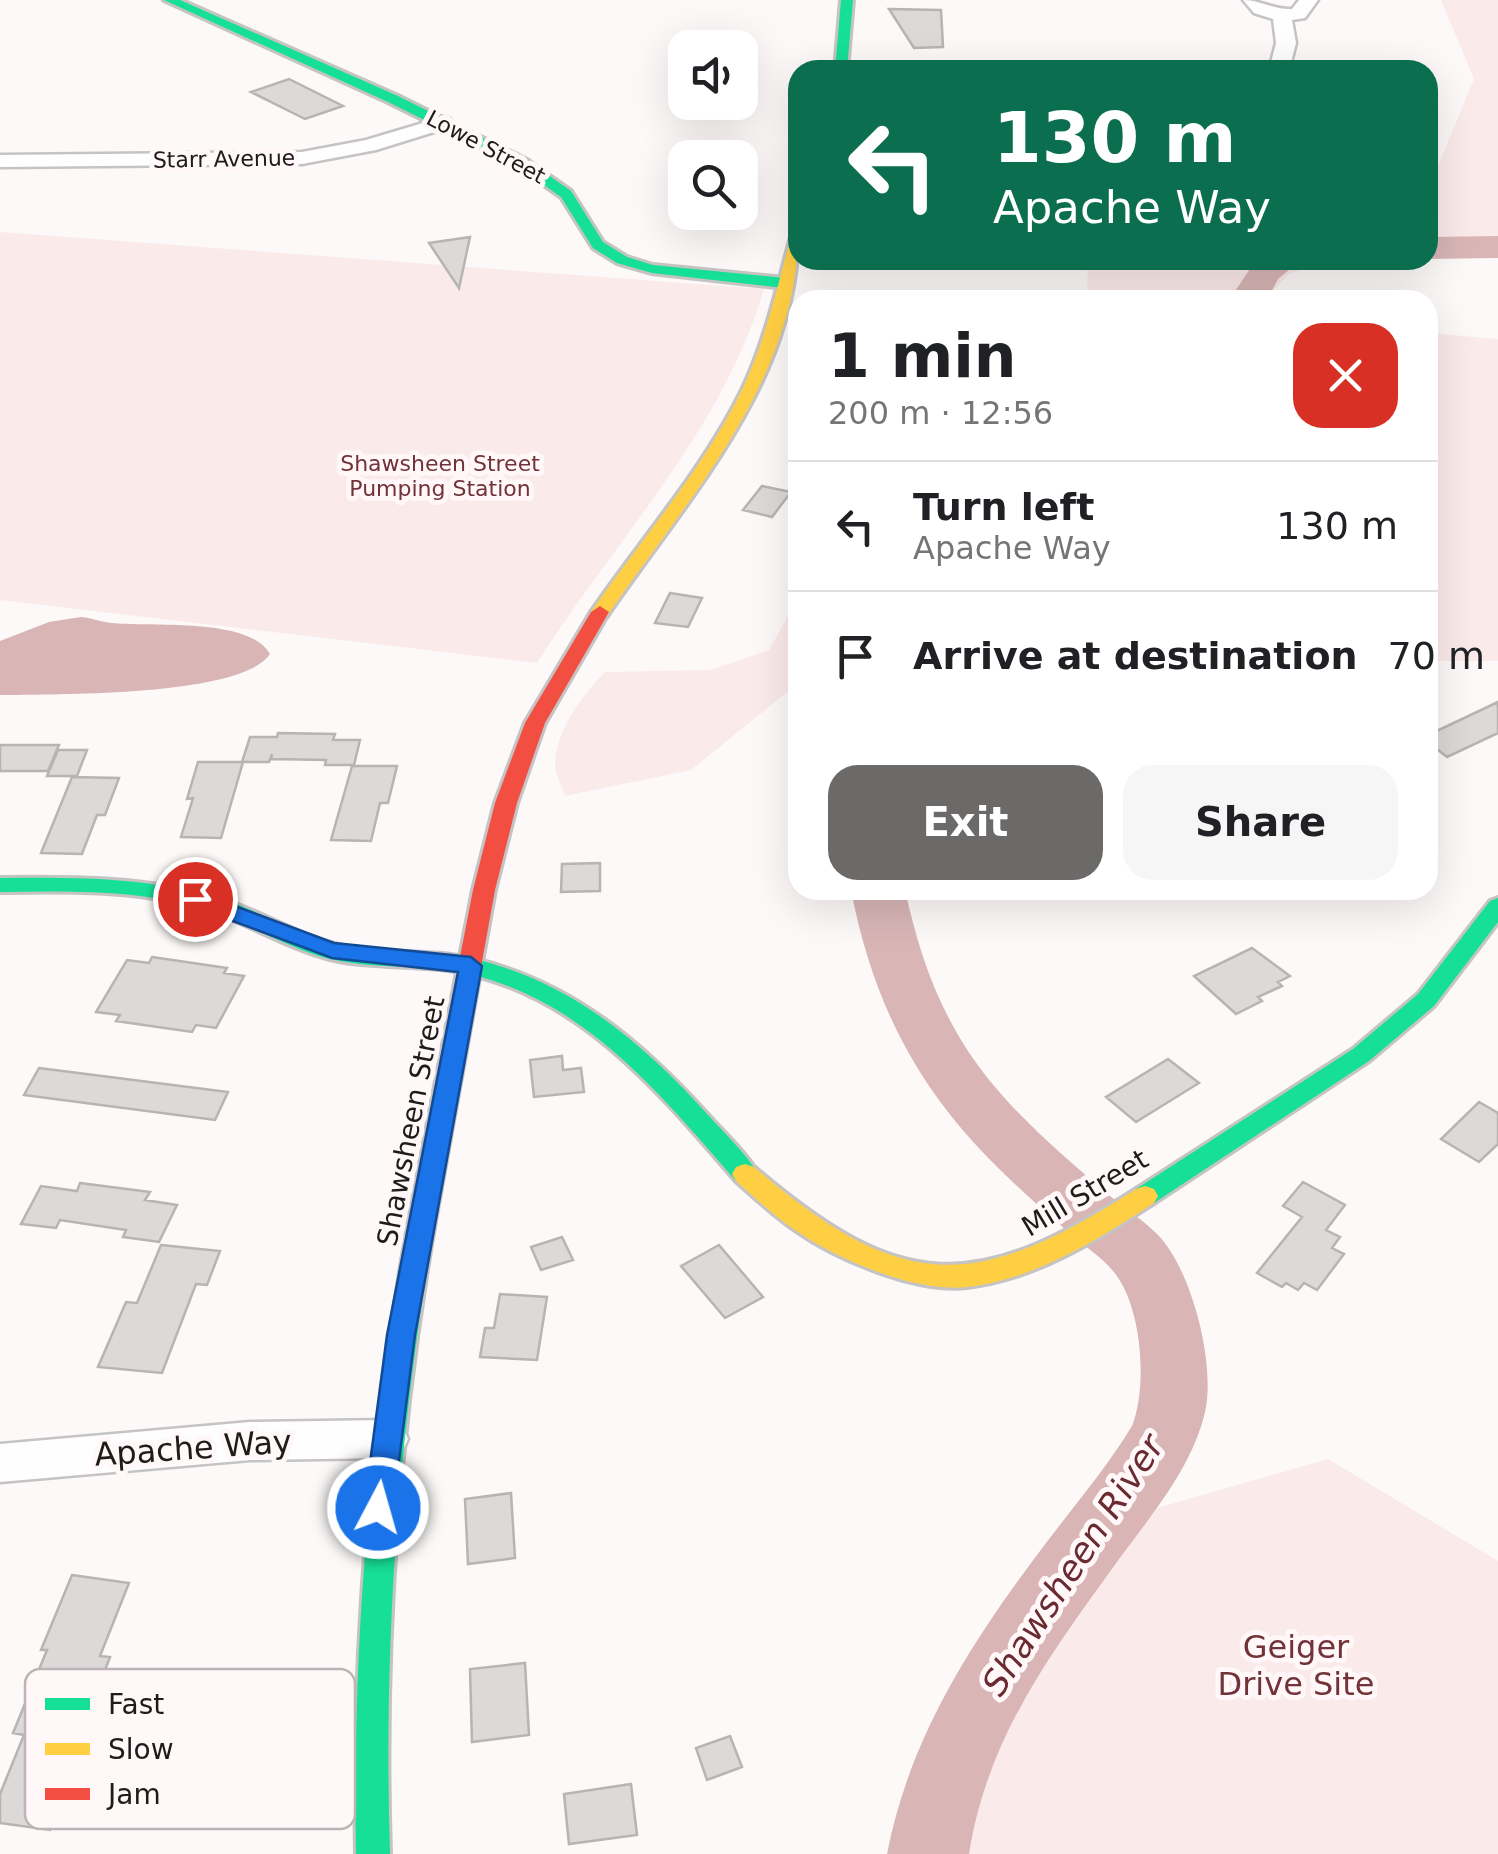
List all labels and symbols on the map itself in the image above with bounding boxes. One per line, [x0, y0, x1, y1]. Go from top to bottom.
street label: Lowe Street [422, 105, 550, 189]
street label: Starr Avenue [153, 145, 295, 173]
park label: Shawsheen Street Pumping Station [340, 451, 540, 501]
pin [153, 857, 238, 942]
street label: Shawsheen Street [371, 993, 451, 1249]
street label: Mill Street [1016, 1142, 1154, 1244]
street label: Apache Way [93, 1422, 293, 1474]
water label: Shawsheen River [974, 1425, 1173, 1703]
position arrow [326, 1456, 430, 1560]
park label: Geiger Drive Site [1218, 1628, 1374, 1703]
legend [25, 1669, 355, 1829]
text: Fast [108, 1688, 164, 1721]
text: Slow [108, 1733, 174, 1766]
text: Jam [106, 1778, 161, 1811]

